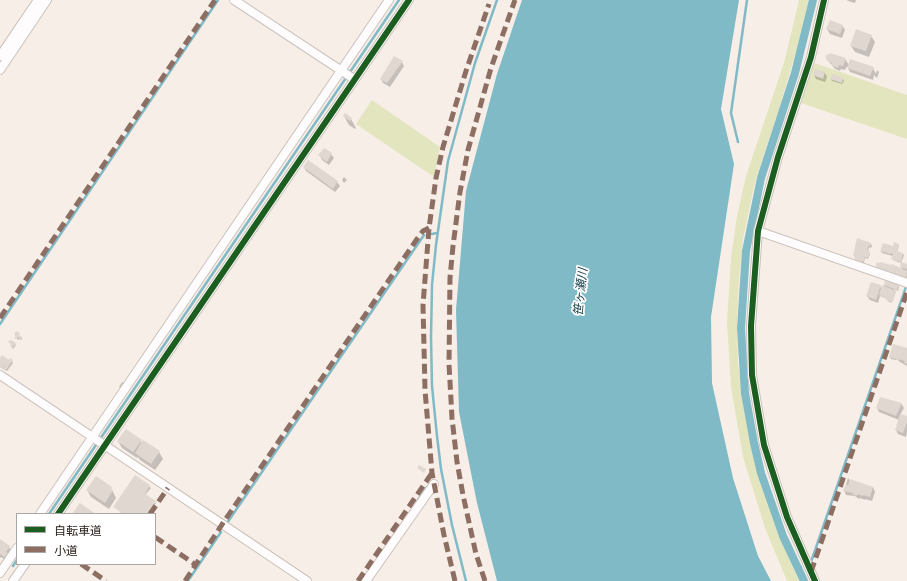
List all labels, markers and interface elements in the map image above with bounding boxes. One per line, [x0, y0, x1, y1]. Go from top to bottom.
water label: 笹ヶ瀬川 [571, 267, 591, 317]
legend [16, 513, 156, 565]
text: 自転車道 [54, 523, 102, 538]
text: 小道 [54, 543, 78, 558]

